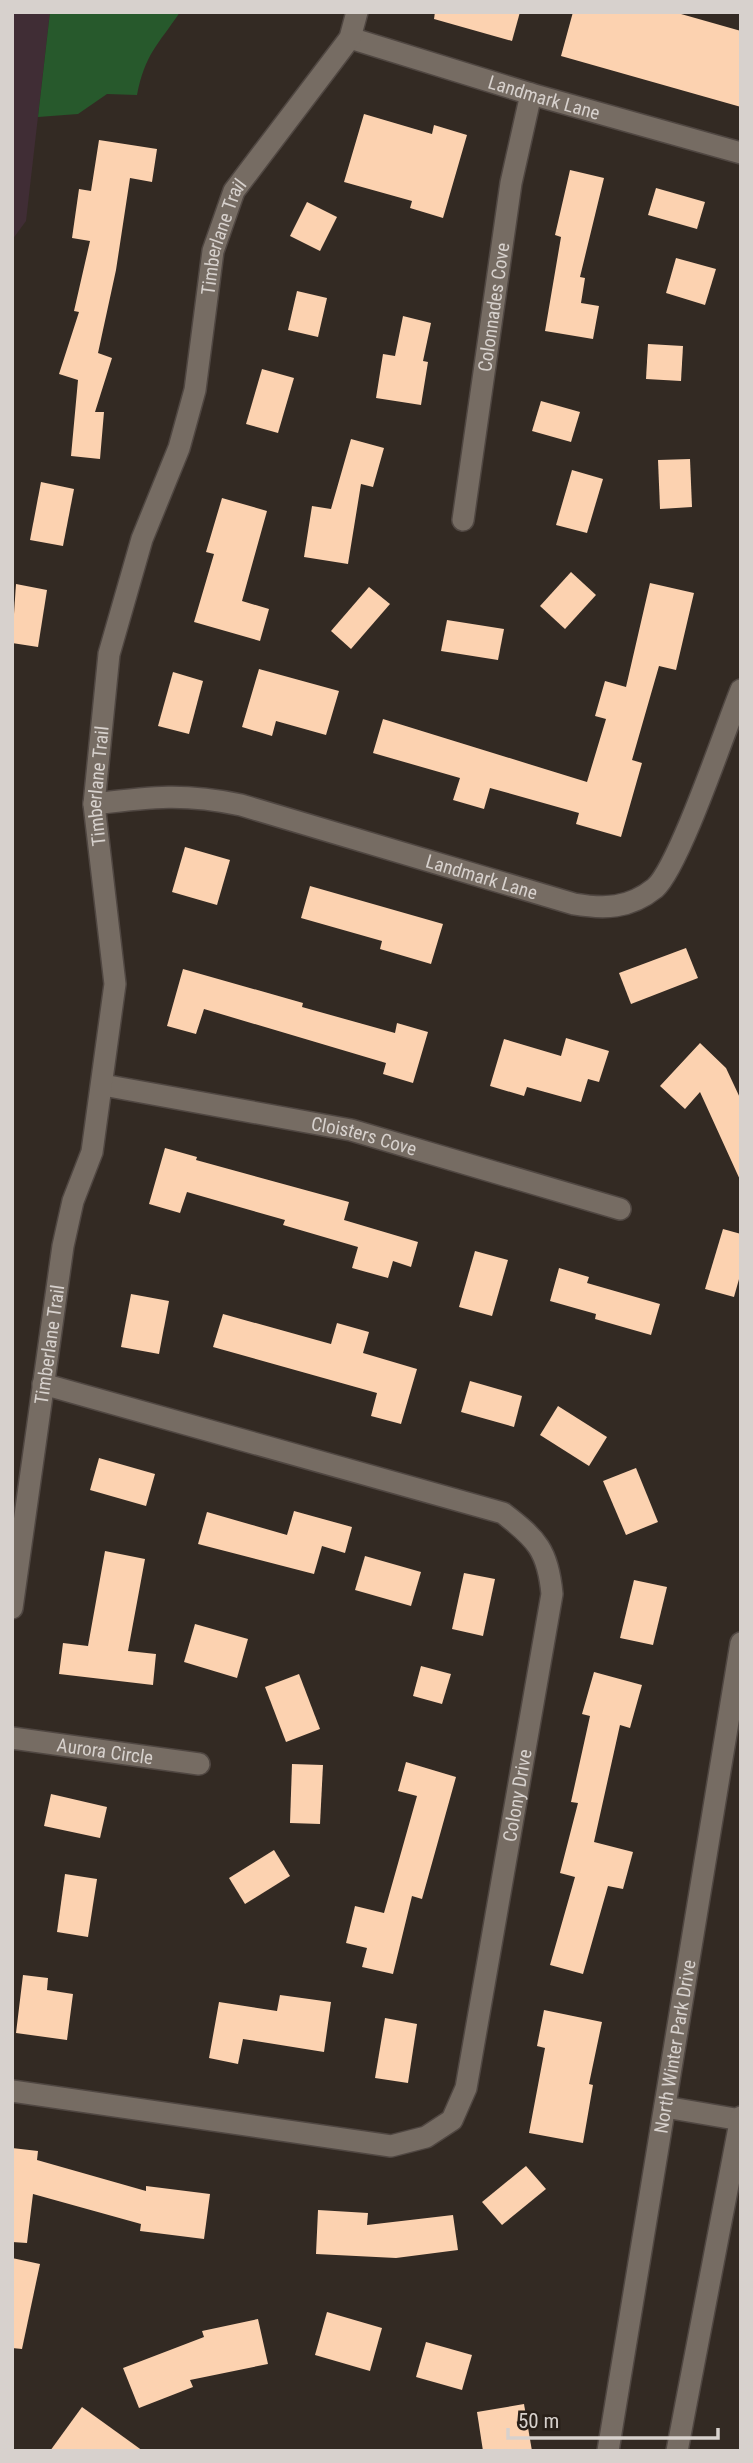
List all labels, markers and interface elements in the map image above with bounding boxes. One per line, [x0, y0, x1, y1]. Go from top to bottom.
street label: Landmark Lane [485, 70, 603, 125]
street label: Timberlane Trail [196, 174, 251, 297]
street label: Colonnades Cove [473, 241, 514, 373]
street label: Timberlane Trail [83, 725, 114, 847]
street label: Landmark Lane [423, 850, 540, 905]
street label: Cloisters Cove [309, 1112, 419, 1161]
street label: Timberlane Trail [30, 1283, 69, 1406]
street label: Aurora Circle [55, 1733, 155, 1770]
street label: Colony Drive [498, 1747, 537, 1844]
street label: North Winter Park Drive [649, 1958, 701, 2135]
scale bar [508, 2396, 718, 2440]
text: 50 m [518, 2409, 559, 2433]

